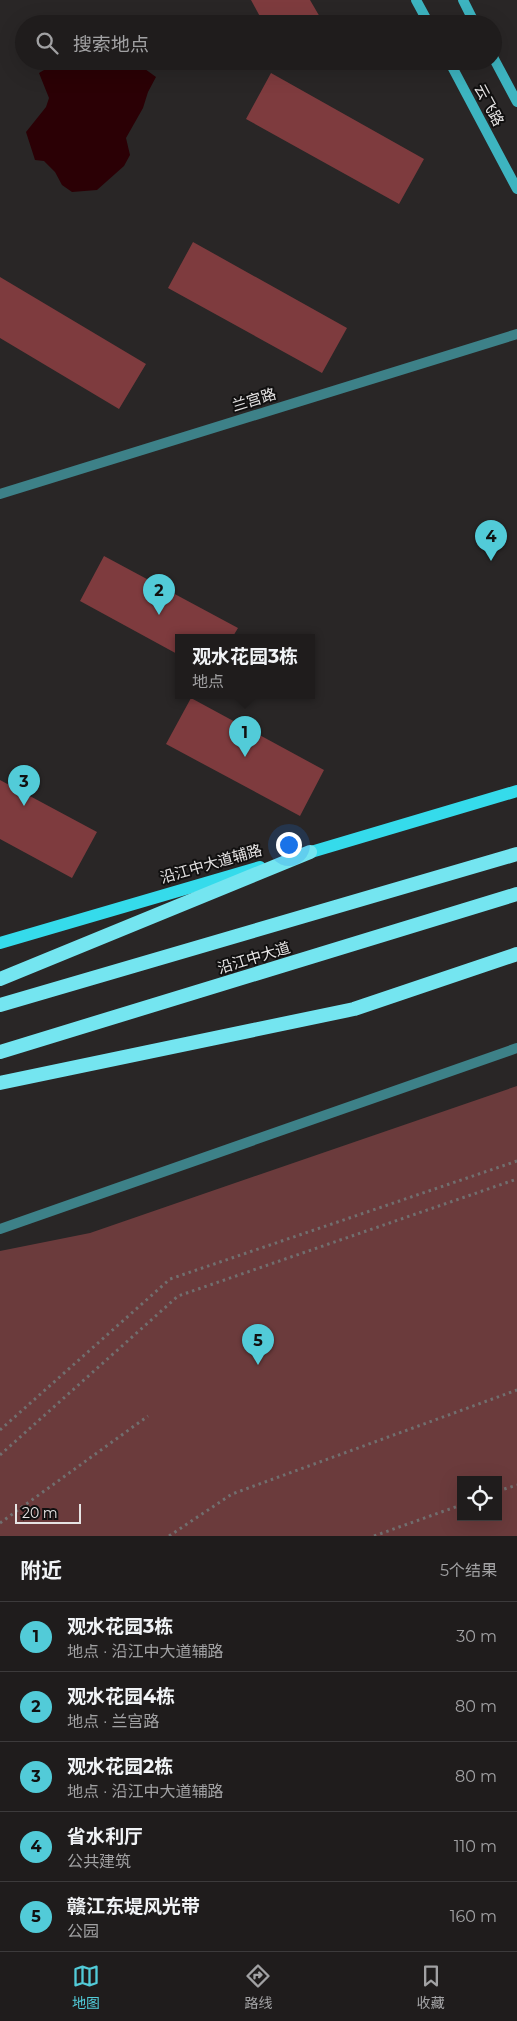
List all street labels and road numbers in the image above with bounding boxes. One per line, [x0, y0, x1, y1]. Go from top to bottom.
street label: 云飞路 [470, 80, 508, 129]
street label: 兰宫路 [230, 384, 278, 415]
street label: 沿江中大道辅路 [158, 840, 264, 887]
street label: 沿江中大道 [215, 937, 293, 978]

